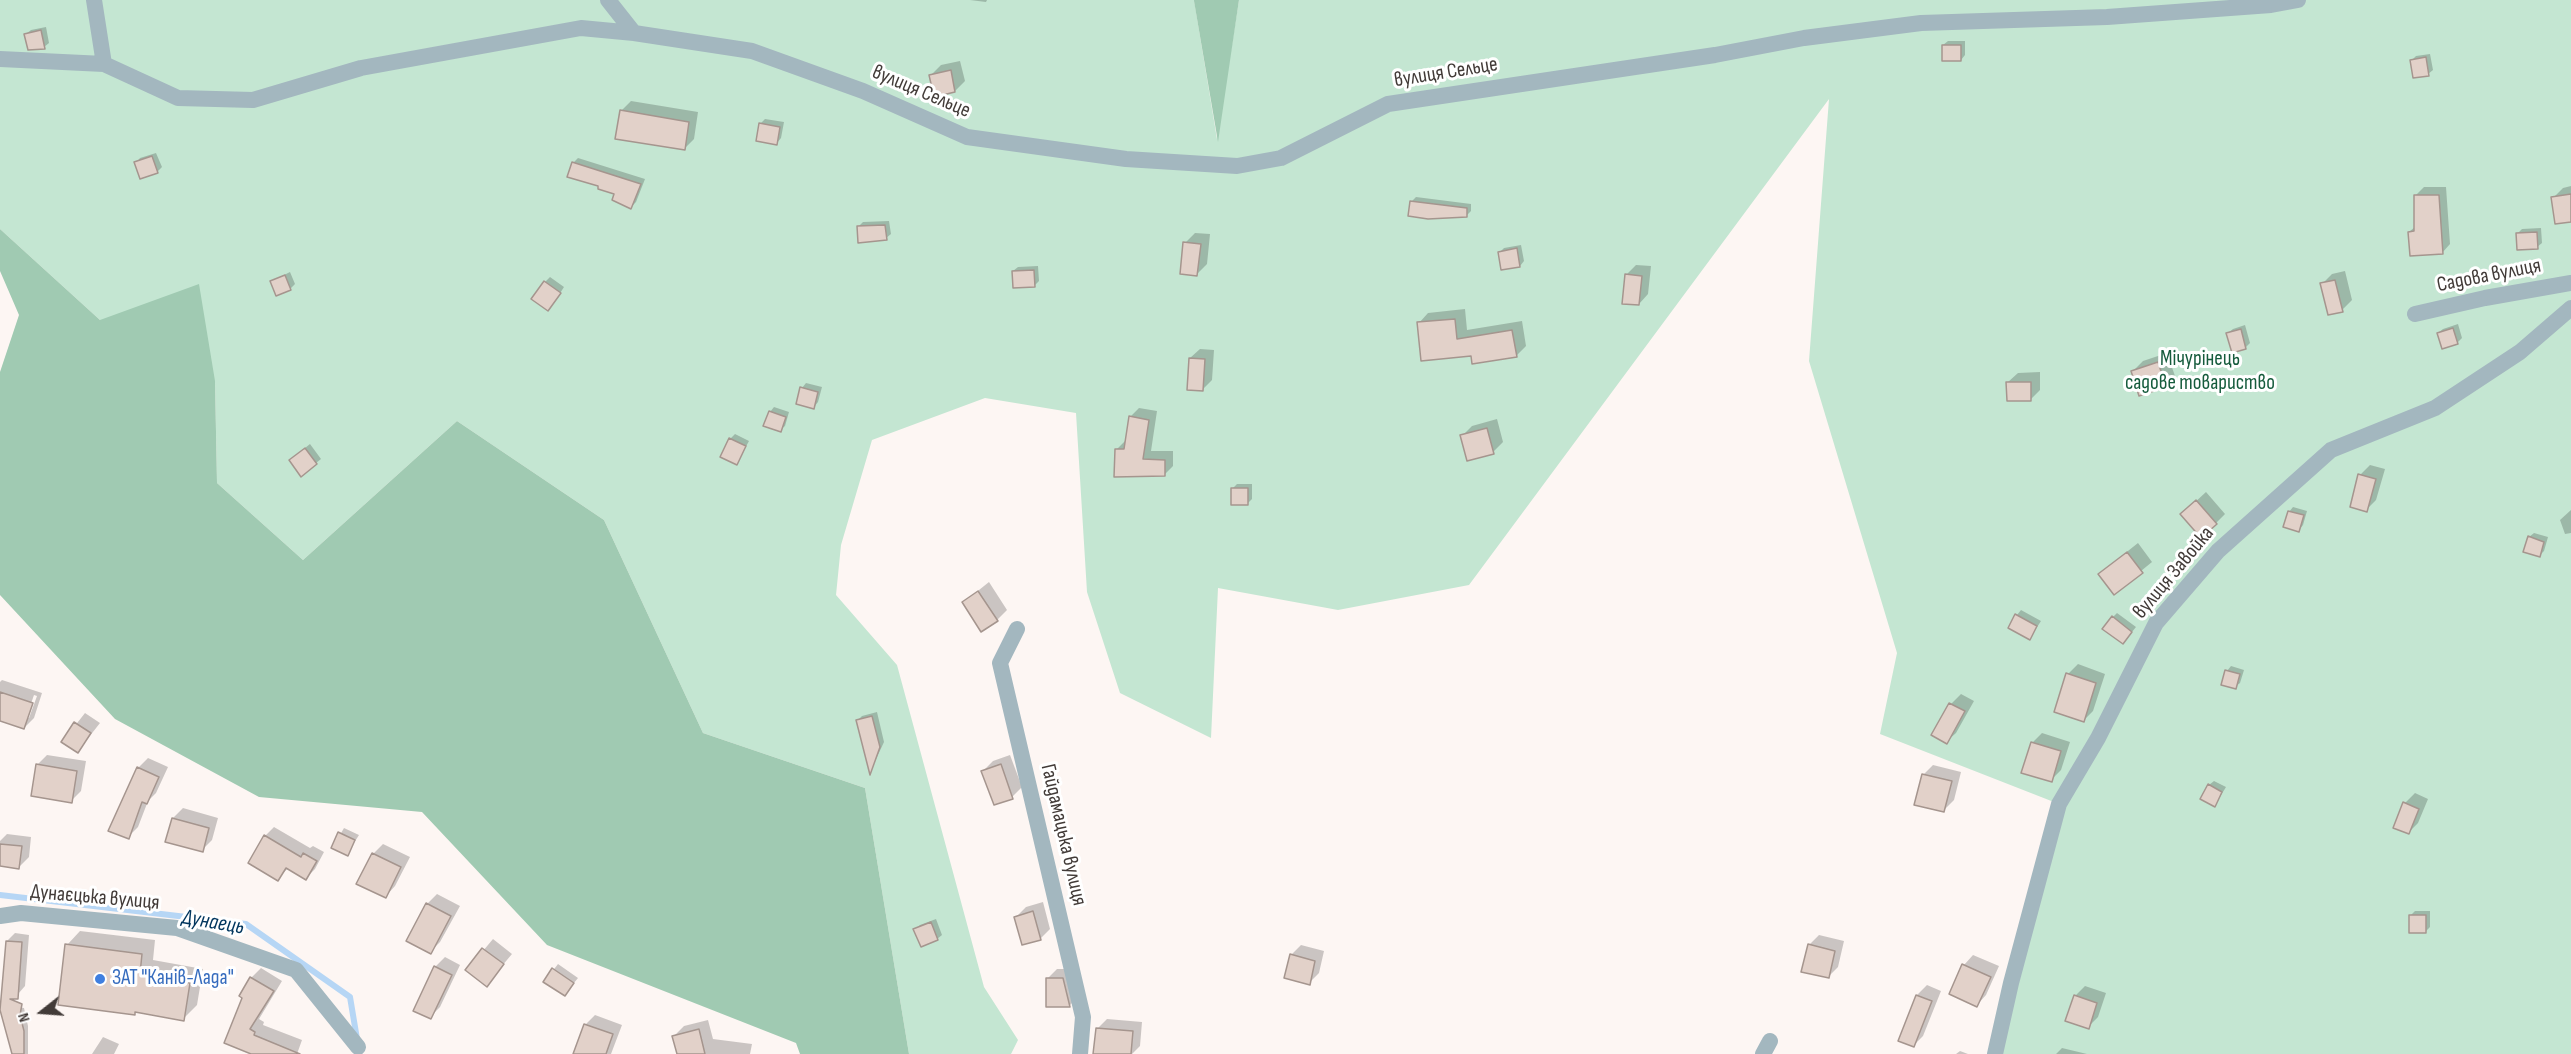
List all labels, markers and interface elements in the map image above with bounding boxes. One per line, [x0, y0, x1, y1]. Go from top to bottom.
street label: вулиця Сельце [1393, 52, 1499, 94]
street label: вулиця Сельце [868, 60, 974, 124]
street label: Садова вулиця [2435, 254, 2543, 298]
park label: Мічурінець садове товариство [2125, 347, 2275, 397]
street label: вулиця Завойка [2128, 522, 2220, 624]
street label: Гайдамацька вулиця [1034, 762, 1092, 908]
street label: Дунаєцька вулиця [29, 880, 161, 916]
water label: Дунаець [180, 905, 246, 941]
place label: ЗАТ "Канів-Лада" [112, 966, 234, 992]
marker: ЗАТ "Канів-Лада" [93, 972, 107, 986]
north arrow [12, 982, 72, 1042]
text: N [14, 1011, 35, 1024]

